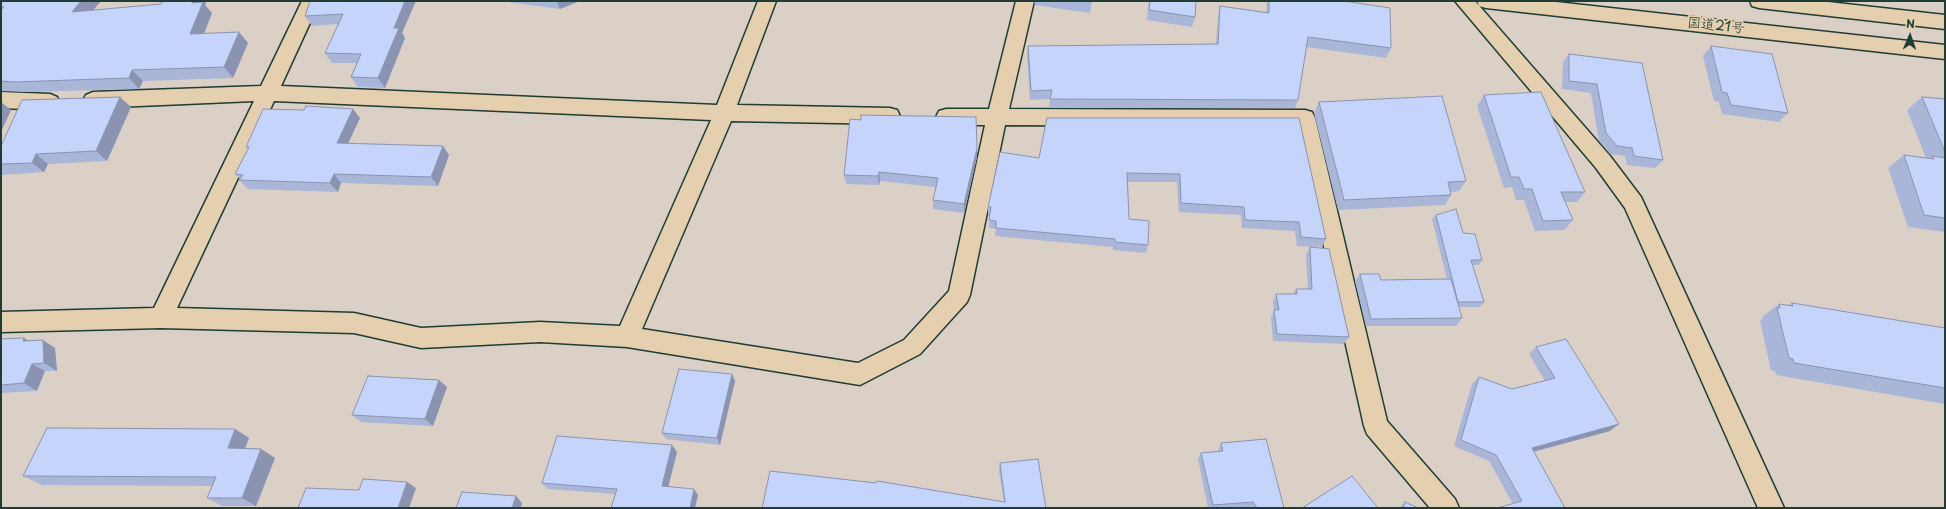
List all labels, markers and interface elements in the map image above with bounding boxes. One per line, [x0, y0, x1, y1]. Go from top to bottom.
street label: 国道21号 [1686, 15, 1746, 37]
text: N [1906, 15, 1915, 32]
north arrow [1890, 16, 1930, 56]

